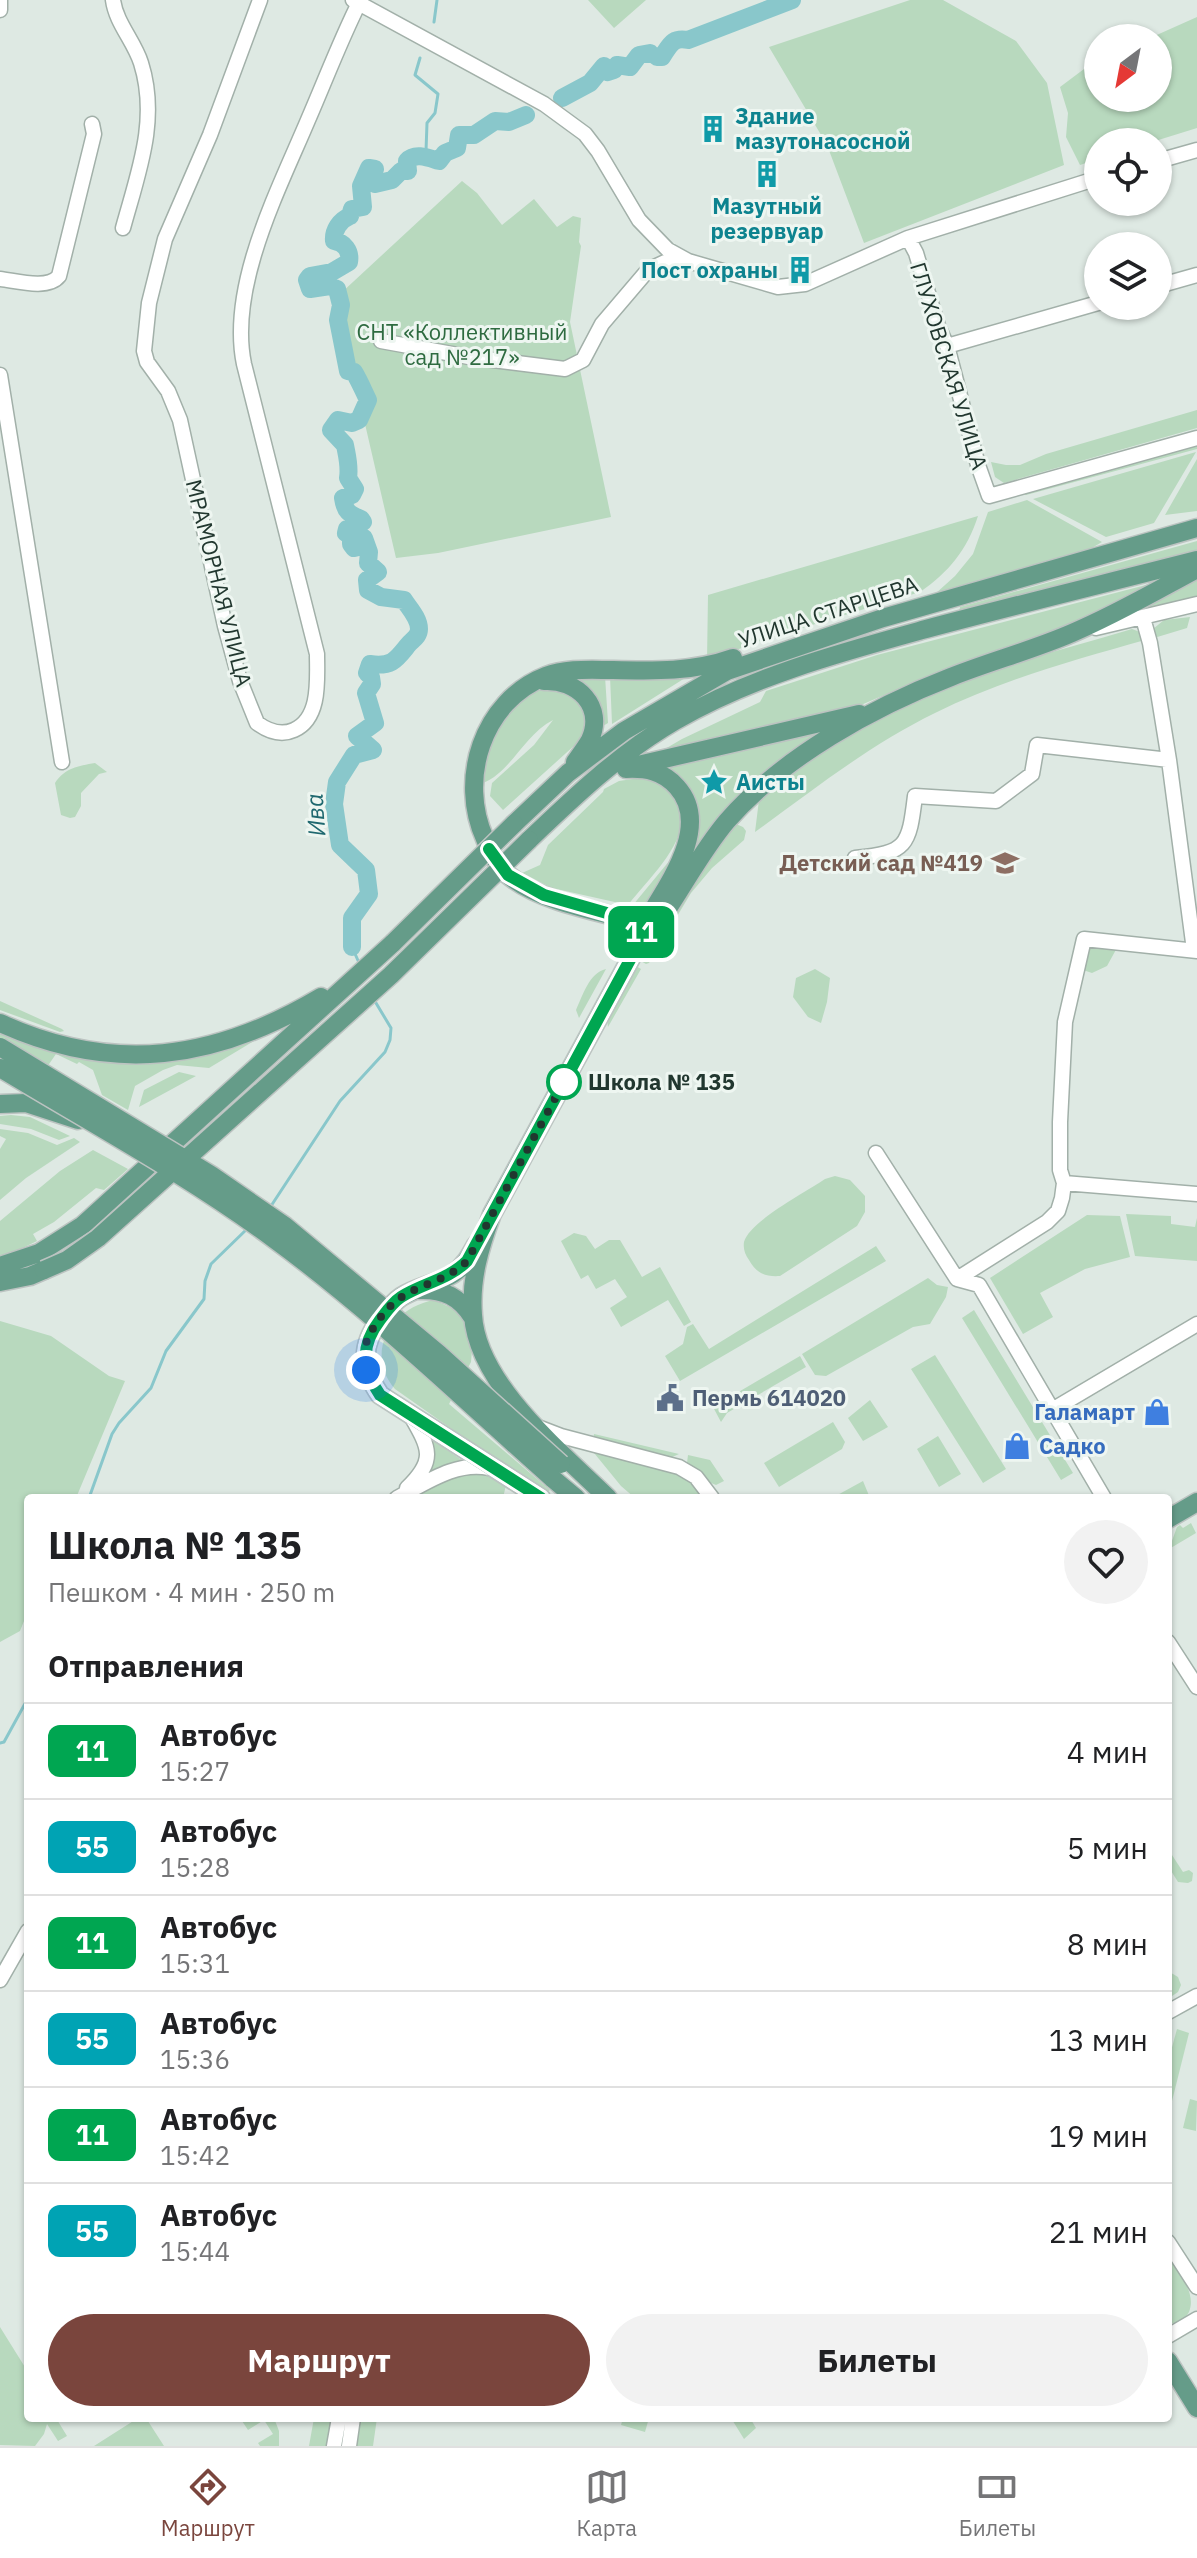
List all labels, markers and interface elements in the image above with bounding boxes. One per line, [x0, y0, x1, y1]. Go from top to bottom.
north arrow [1084, 24, 1172, 112]
map controls [1084, 24, 1172, 320]
place label: Здание мазутонасосной [735, 101, 911, 155]
building icon: Здание мазутонасосной [698, 114, 728, 144]
button: locate [1084, 128, 1172, 216]
building icon: Мазутный резервуар [752, 159, 782, 189]
place label: Мазутный резервуар [710, 191, 824, 245]
button: layers [1084, 232, 1172, 320]
place label: Пост охраны [641, 255, 778, 284]
building icon: Пост охраны [785, 255, 815, 285]
street label: ГЛУХОВСКАЯ УЛИЦА [904, 259, 995, 473]
park label: СНТ «Коллективный сад №217» [357, 317, 567, 371]
street label: МРАМОРНАЯ УЛИЦА [180, 476, 259, 690]
street label: УЛИЦА СТАРЦЕВА [734, 569, 921, 654]
place icon: Аисты [699, 767, 729, 797]
place label: Аисты [736, 767, 805, 796]
water label: Ива [298, 792, 332, 838]
place label: Детский сад №419 [779, 848, 983, 877]
school or university icon: Детский сад №419 [990, 848, 1020, 878]
line badge: 11 [605, 906, 677, 958]
text: 11 [624, 913, 658, 950]
marker: Школа № 135 [547, 1065, 581, 1099]
place label: Школа № 135 [588, 1067, 735, 1096]
your location [346, 1350, 386, 1390]
public building icon: Пермь 614020 [655, 1383, 685, 1413]
place label: Пермь 614020 [692, 1383, 846, 1412]
place label: Галамарт [1034, 1397, 1135, 1426]
shop icon: Галамарт [1142, 1397, 1172, 1427]
shop icon: Садко [1002, 1431, 1032, 1461]
place label: Садко [1039, 1431, 1106, 1460]
text: Школа № 135 [48, 1520, 302, 1569]
button: heart [1064, 1520, 1148, 1604]
text: Пешком · 4 мин · 250 m [48, 1575, 335, 1609]
text: Отправления [48, 1646, 244, 1685]
text: Автобус [160, 1715, 277, 1754]
text: 11 [75, 1732, 109, 1769]
text: 4 мин [1067, 1732, 1148, 1771]
text: 15:27 [160, 1754, 230, 1788]
text: Автобус [160, 1811, 277, 1850]
text: 55 [75, 1828, 109, 1865]
text: 5 мин [1067, 1828, 1148, 1867]
text: 15:28 [160, 1850, 230, 1884]
text: Автобус [160, 1907, 277, 1946]
text: 11 [75, 1924, 109, 1961]
text: 8 мин [1067, 1924, 1148, 1963]
text: 15:31 [160, 1946, 230, 1980]
text: Автобус [160, 2003, 277, 2042]
text: 55 [75, 2020, 109, 2057]
text: 13 мин [1049, 2020, 1148, 2059]
text: 15:36 [160, 2042, 230, 2076]
text: Автобус [160, 2099, 277, 2138]
text: 11 [75, 2116, 109, 2153]
text: 19 мин [1049, 2116, 1148, 2155]
text: 15:42 [160, 2138, 230, 2172]
text: Автобус [160, 2195, 277, 2234]
text: 55 [75, 2212, 109, 2249]
text: 21 мин [1049, 2212, 1148, 2251]
text: 15:44 [160, 2234, 230, 2268]
button: Маршрут [48, 2314, 590, 2406]
button: Билеты [606, 2314, 1148, 2406]
tab: Маршрут [161, 2465, 255, 2542]
tab: Карта [577, 2465, 637, 2542]
tab: Билеты [959, 2465, 1036, 2542]

